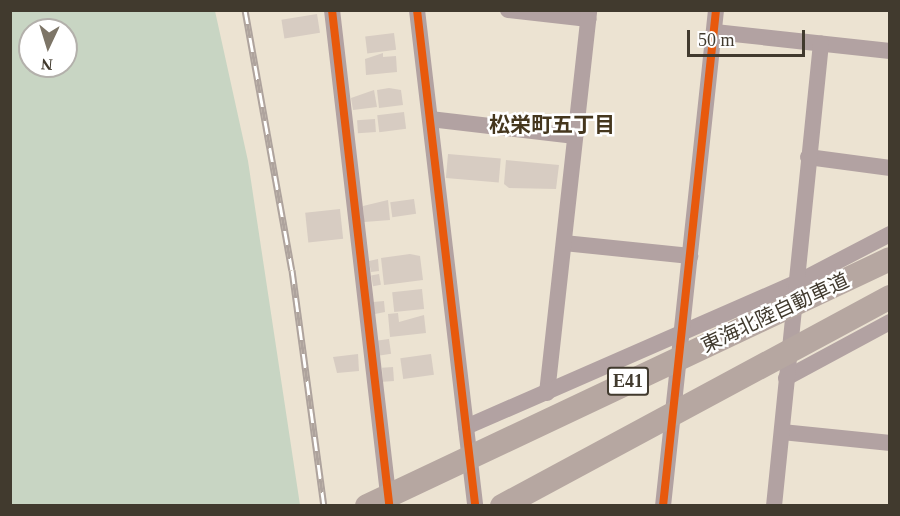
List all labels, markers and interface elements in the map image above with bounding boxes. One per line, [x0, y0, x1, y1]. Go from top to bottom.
north arrow [18, 18, 78, 78]
scale bar [690, 18, 808, 56]
text: 50 m [698, 30, 735, 50]
text: N [40, 56, 53, 73]
district label: 松栄町五丁目 [489, 112, 615, 138]
street label: 東海北陸自動車道 [697, 268, 853, 358]
road number: E41 [606, 366, 650, 396]

